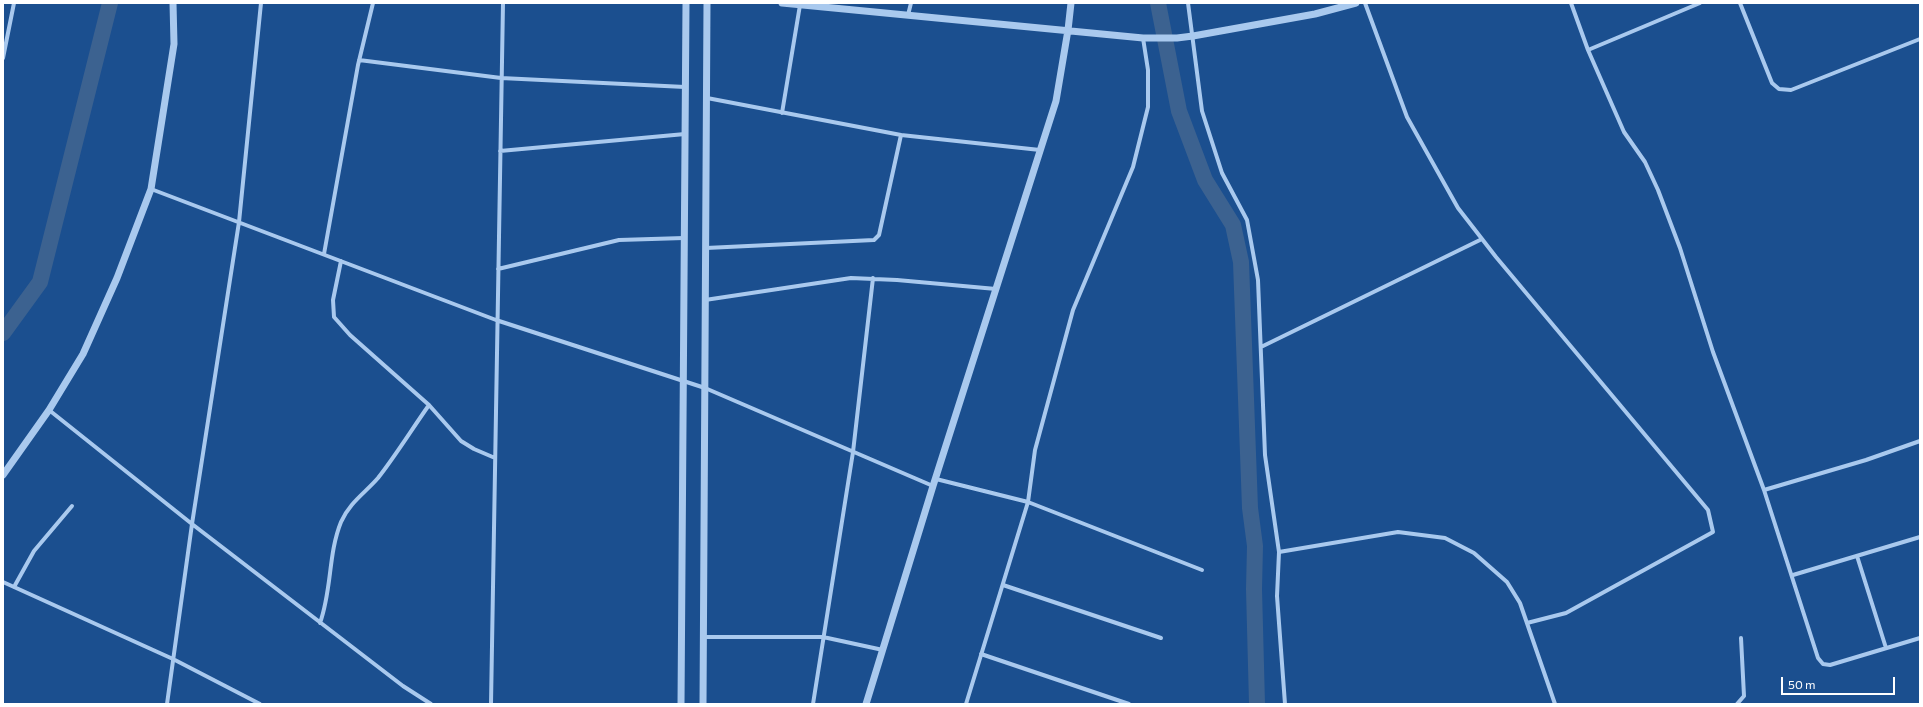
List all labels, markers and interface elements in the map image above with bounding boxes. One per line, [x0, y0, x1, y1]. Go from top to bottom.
scale bar [1783, 669, 1897, 695]
text: 50 m [1788, 677, 1816, 691]

